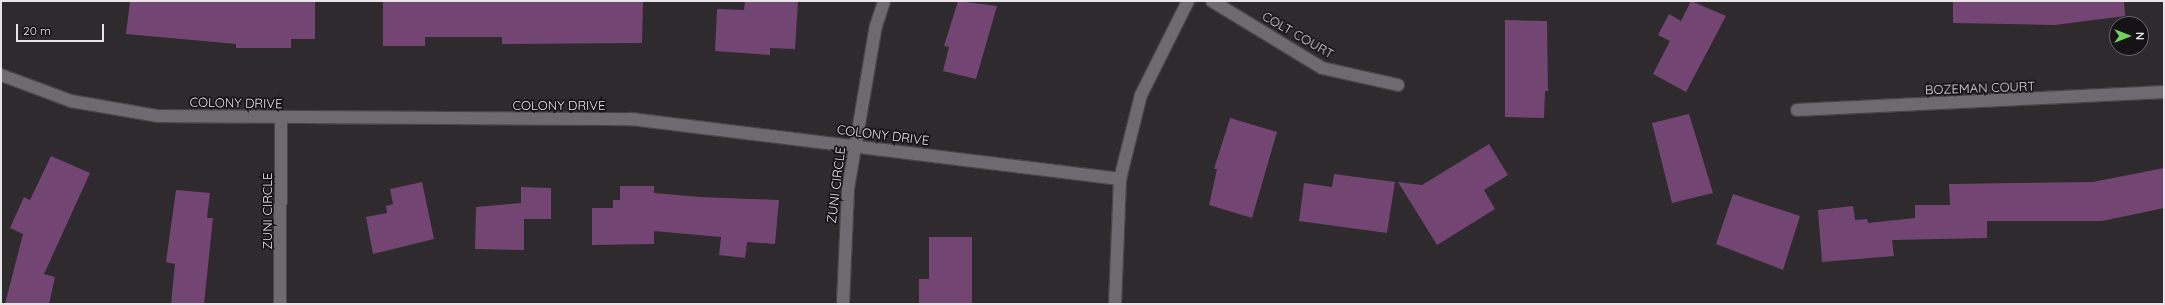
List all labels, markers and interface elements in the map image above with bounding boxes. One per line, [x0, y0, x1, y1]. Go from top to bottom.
street label: COLT COURT [1259, 8, 1337, 62]
scale bar [18, 16, 106, 42]
north arrow [2109, 16, 2149, 56]
text: 20 m [23, 23, 51, 38]
text: N [2133, 32, 2147, 40]
street label: BOZEMAN COURT [1925, 78, 2035, 98]
street label: COLONY DRIVE [189, 94, 283, 112]
street label: COLONY DRIVE [513, 97, 605, 113]
street label: COLONY DRIVE [836, 122, 930, 148]
street label: ZUNI CIRCLE [824, 146, 848, 224]
street label: ZUNI CIRCLE [259, 172, 275, 250]

